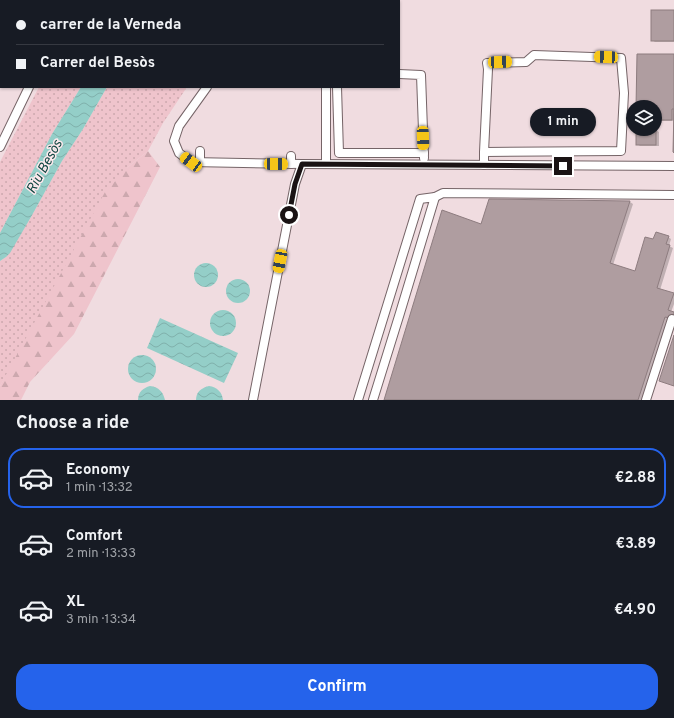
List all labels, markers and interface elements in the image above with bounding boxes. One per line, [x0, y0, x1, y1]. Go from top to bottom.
text: carrer de la Verneda [40, 16, 181, 35]
car [594, 51, 618, 63]
text: Carrer del Besòs [40, 54, 155, 73]
car [488, 56, 512, 68]
map controls [626, 100, 662, 136]
button: layers [626, 100, 662, 136]
callout: 1 min [530, 108, 596, 136]
text: 1 min [547, 114, 579, 130]
car [417, 126, 429, 150]
water label: Riu Besòs [23, 137, 67, 197]
car [178, 150, 204, 174]
route end [554, 157, 572, 175]
car [264, 158, 288, 170]
route start [280, 206, 298, 224]
car [272, 248, 288, 274]
text: Choose a ride [16, 412, 129, 435]
icon: car [18, 460, 54, 496]
text: Economy [66, 461, 130, 480]
text: €2.88 [615, 469, 656, 488]
text: 1 min · 13:32 [66, 480, 133, 496]
icon: car [18, 526, 54, 562]
text: Comfort [66, 527, 123, 546]
text: €3.89 [616, 535, 656, 554]
text: 2 min · 13:33 [66, 546, 136, 562]
icon: car [18, 592, 54, 628]
text: XL [66, 593, 84, 612]
text: €4.90 [614, 601, 656, 620]
text: 3 min · 13:34 [66, 612, 136, 628]
button: Confirm [16, 664, 658, 710]

